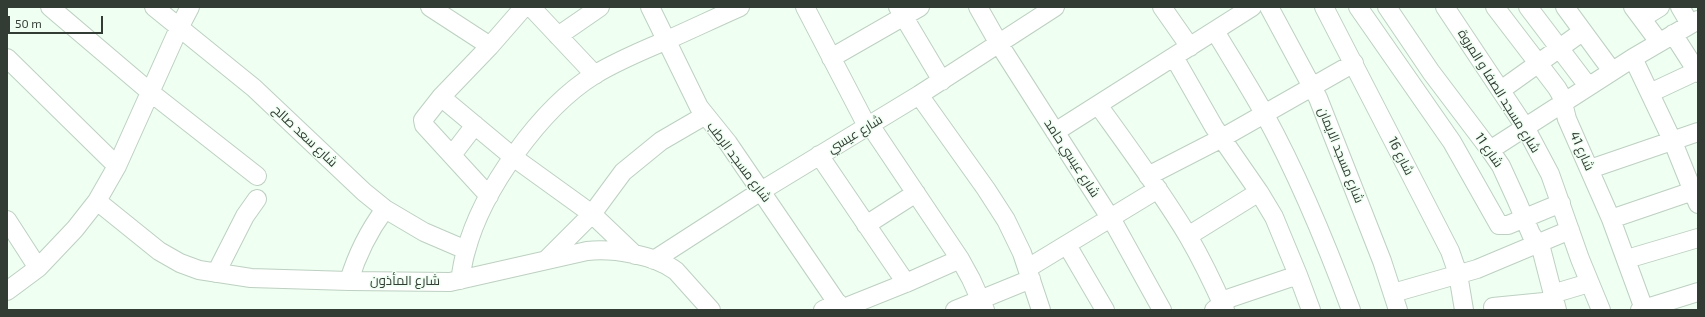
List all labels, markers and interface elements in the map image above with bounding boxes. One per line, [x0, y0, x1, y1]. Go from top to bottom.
scale bar [10, 8, 105, 34]
text: 50 m [15, 16, 42, 30]
street label: شارع مسجد الصفا و المروة [1455, 26, 1543, 156]
street label: شارع سعد صالح [269, 102, 341, 170]
street label: شارع مسجد الايمان [1315, 105, 1367, 205]
street label: شارع عيسي [825, 112, 885, 156]
street label: شارع عيسي حامد [1041, 116, 1103, 200]
street label: شارع مسجد الرطب [704, 119, 774, 205]
street label: شارع 41 [1566, 129, 1598, 173]
street label: شارع 11 [1472, 130, 1506, 170]
street label: شارع 16 [1385, 134, 1417, 178]
street label: شارع المأذون [370, 273, 440, 289]

